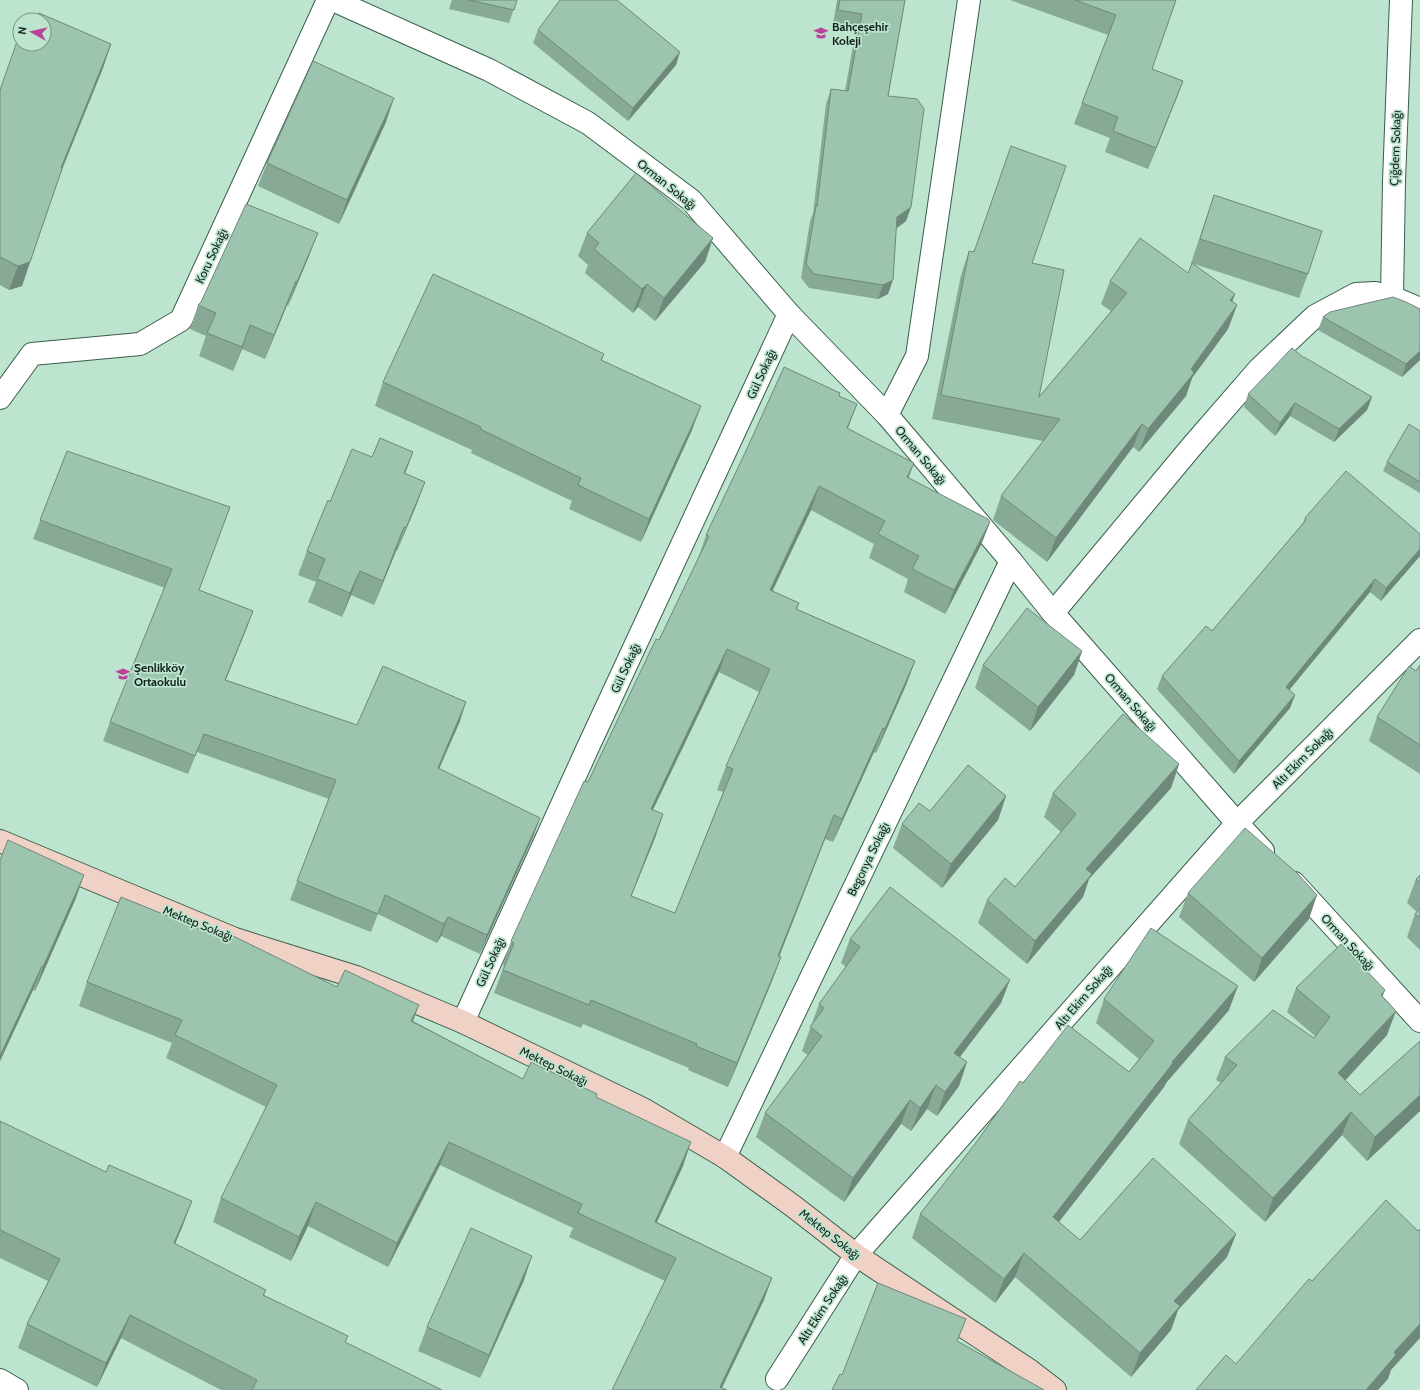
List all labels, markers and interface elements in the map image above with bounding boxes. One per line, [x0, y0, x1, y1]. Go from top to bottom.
north arrow [12, 12, 52, 52]
place label: Bahçeşehir Koleji [832, 19, 888, 48]
school or university icon: Bahçeşehir Koleji [813, 25, 829, 41]
text: N [15, 26, 30, 35]
street label: Çiğdem Sokağı [1386, 110, 1404, 186]
street label: Orman Sokağı [634, 156, 700, 212]
street label: Koru Sokağı [192, 226, 230, 286]
street label: Gül Sokağı [743, 347, 779, 401]
street label: Orman Sokağı [892, 423, 950, 487]
street label: Gül Sokağı [607, 641, 643, 695]
place label: Şenlikköy Ortaokulu [134, 660, 186, 689]
school or university icon: Şenlikköy Ortaokulu [115, 666, 131, 682]
street label: Orman Sokağı [1102, 670, 1160, 734]
street label: Altı Ekim Sokağı [1268, 724, 1336, 792]
street label: Begonya Sokağı [844, 820, 892, 898]
street label: Mektep Sokağı [161, 902, 235, 944]
street label: Orman Sokağı [1318, 911, 1378, 973]
street label: Gül Sokağı [472, 935, 508, 989]
street label: Altı Ekim Sokağı [1051, 962, 1115, 1032]
street label: Mektep Sokağı [518, 1043, 590, 1089]
street label: Mektep Sokağı [796, 1205, 864, 1263]
street label: Altı Ekim Sokağı [794, 1271, 850, 1347]

